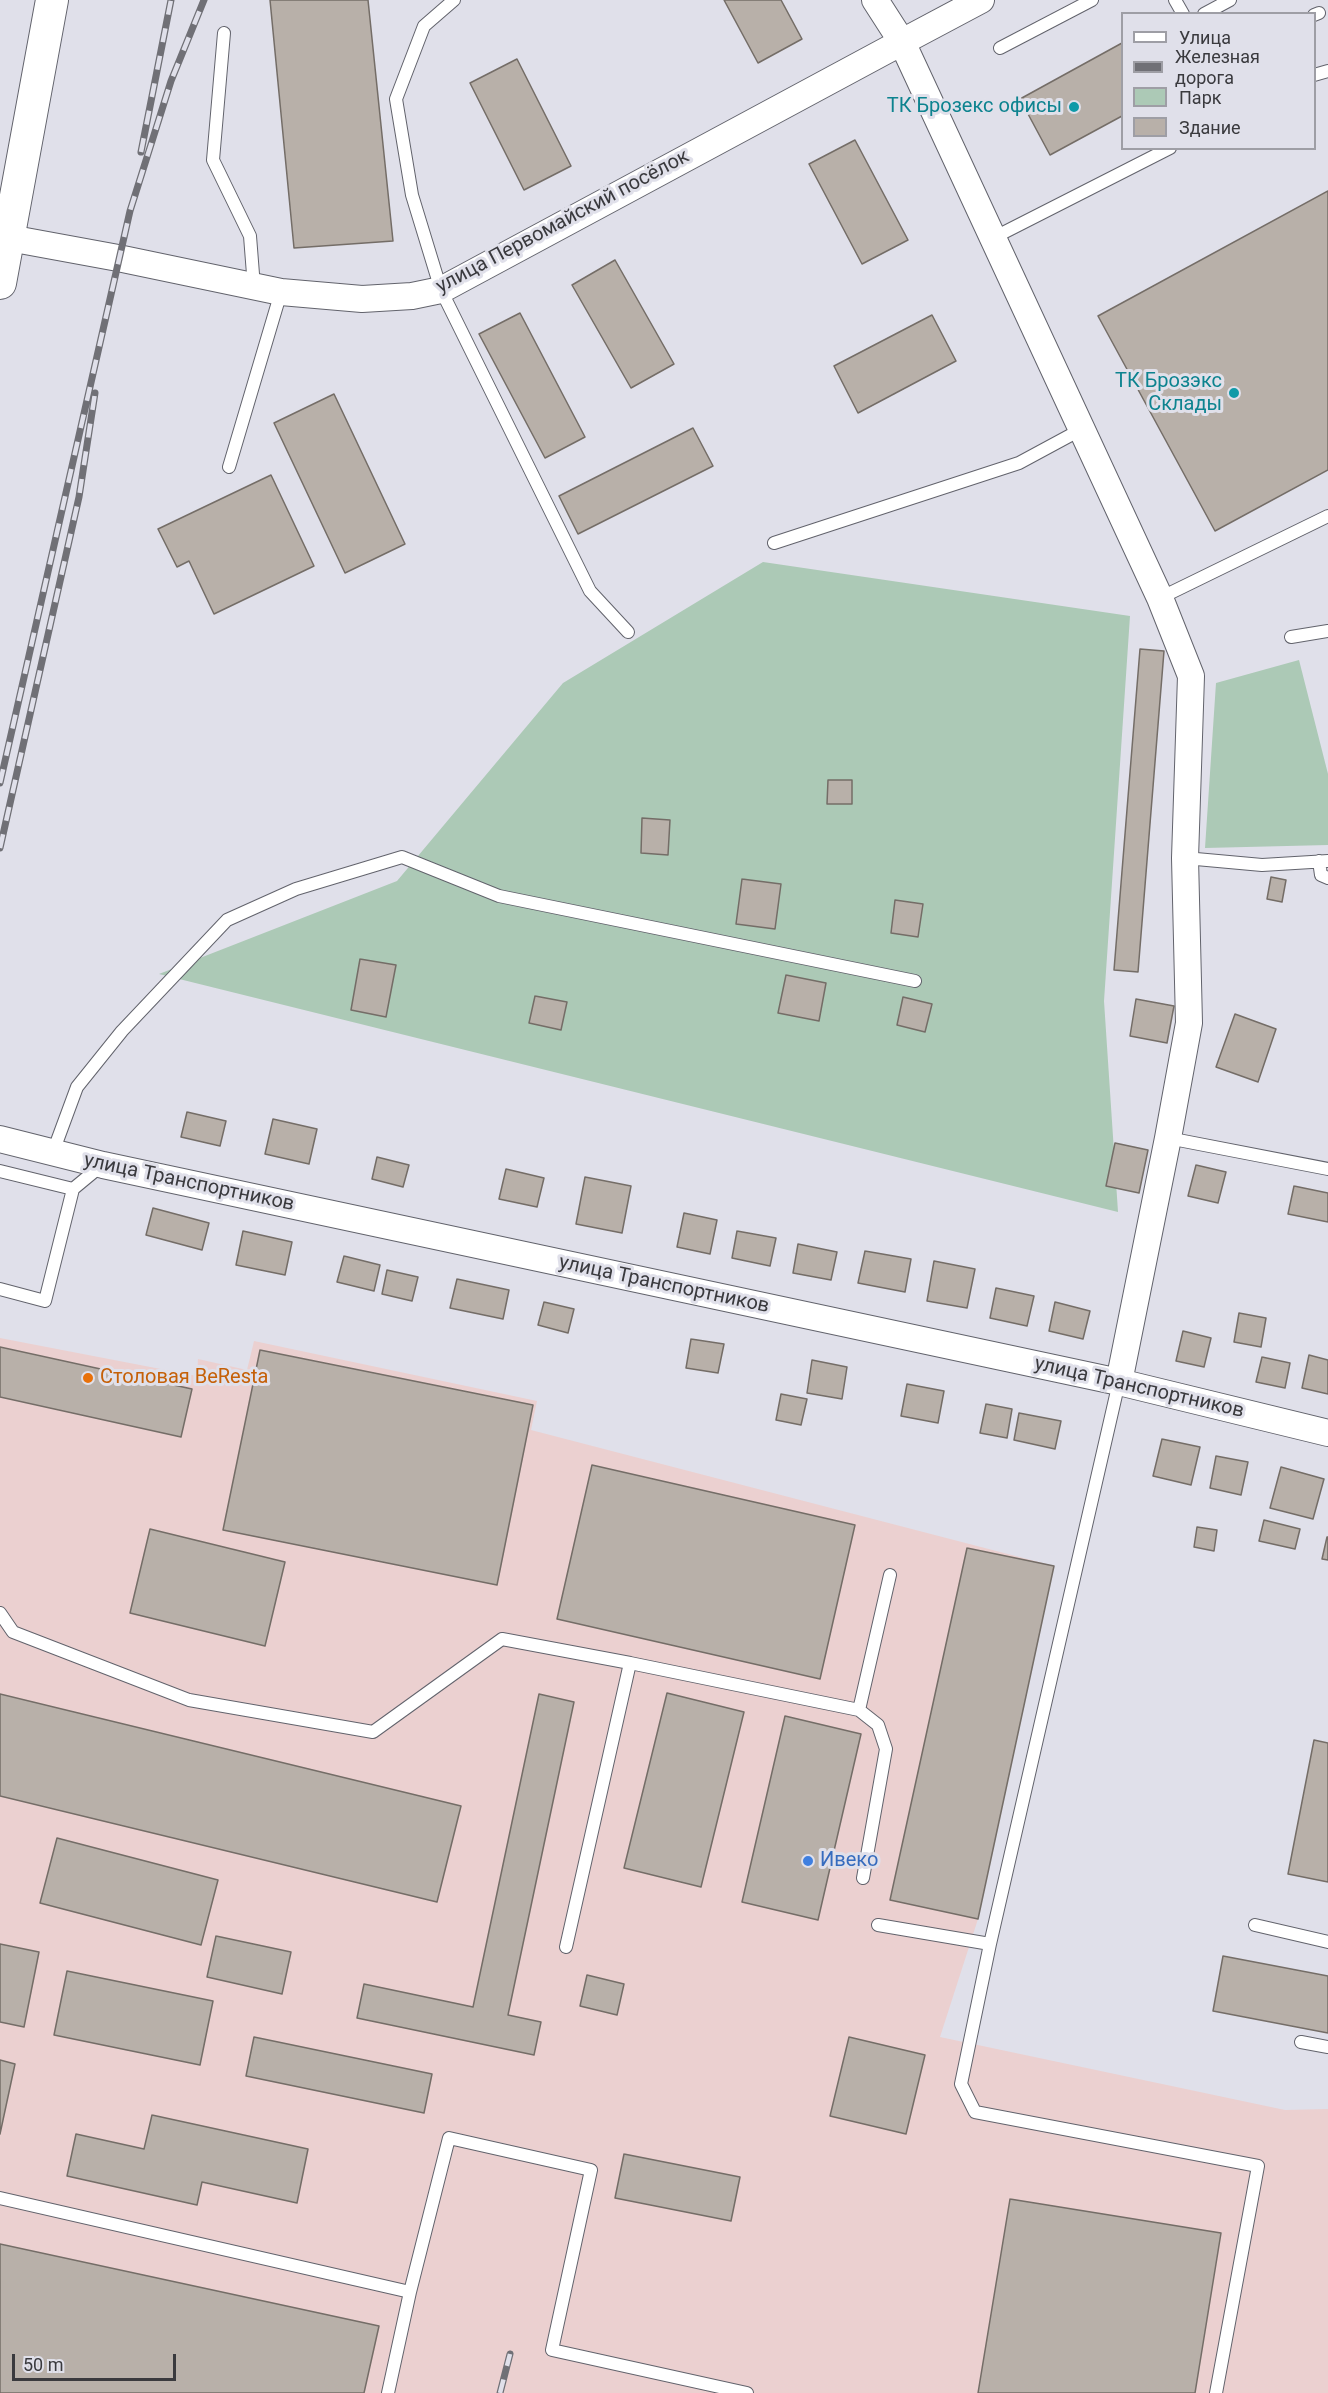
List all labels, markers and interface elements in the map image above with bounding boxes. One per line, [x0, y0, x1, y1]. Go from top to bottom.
legend [1121, 12, 1316, 150]
text: Улица [1179, 27, 1231, 48]
text: Железная дорога [1175, 46, 1260, 88]
text: Парк [1179, 87, 1221, 108]
place label: ТК Брозекс офисы [887, 95, 1062, 119]
marker: ТК Брозекс офисы [1067, 100, 1081, 114]
text: Здание [1179, 117, 1241, 138]
street label: улица Первомайский посёлок [432, 145, 694, 299]
place label: ТК Брозэкс Склады [1115, 370, 1222, 417]
marker: ТК Брозэкс Склады [1227, 386, 1241, 400]
street label: улица Транспортников [82, 1149, 296, 1217]
street label: улица Транспортников [557, 1251, 771, 1319]
street label: улица Транспортников [1032, 1352, 1246, 1424]
place label: Столовая BeResta [100, 1366, 268, 1390]
marker: Столовая BeResta [81, 1371, 95, 1385]
place label: Ивеко [820, 1849, 878, 1873]
marker: Ивеко [801, 1854, 815, 1868]
scale bar [15, 2342, 178, 2380]
text: 50 m [23, 2354, 63, 2375]

